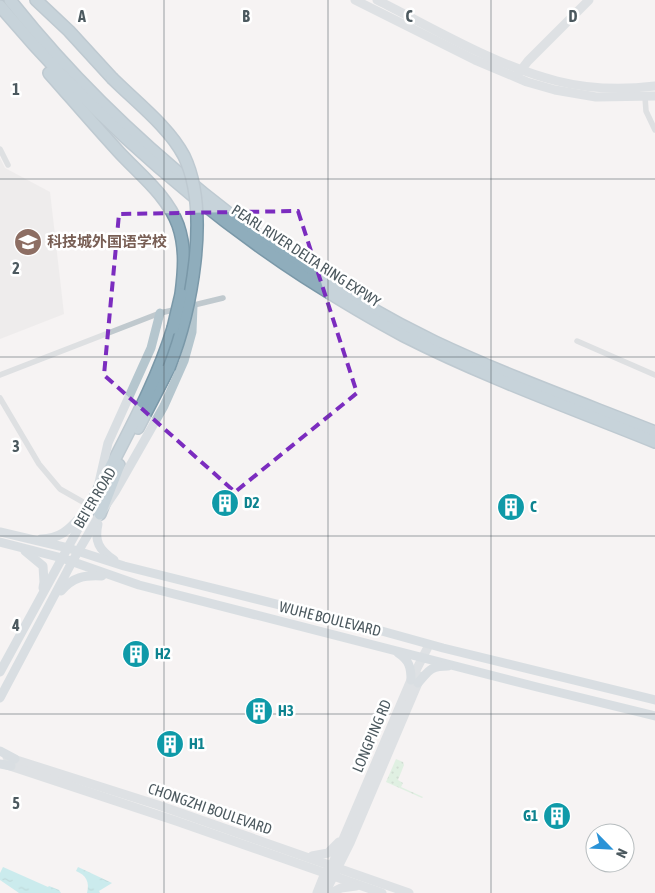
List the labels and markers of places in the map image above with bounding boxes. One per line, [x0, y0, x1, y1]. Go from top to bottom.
school or university icon: 科技城外国语学校 [13, 227, 43, 257]
place label: 科技城外国语学校 [47, 233, 167, 250]
building icon: D2 [210, 488, 240, 518]
building icon: C [496, 492, 526, 522]
place label: D2 [244, 494, 259, 511]
place label: C [530, 498, 537, 515]
building icon: H2 [121, 639, 151, 669]
place label: H2 [155, 645, 171, 662]
building icon: H3 [244, 696, 274, 726]
place label: H3 [278, 702, 294, 719]
building icon: H1 [155, 729, 185, 759]
place label: H1 [189, 735, 205, 752]
building icon: G1 [542, 801, 572, 831]
place label: G1 [523, 807, 538, 824]

